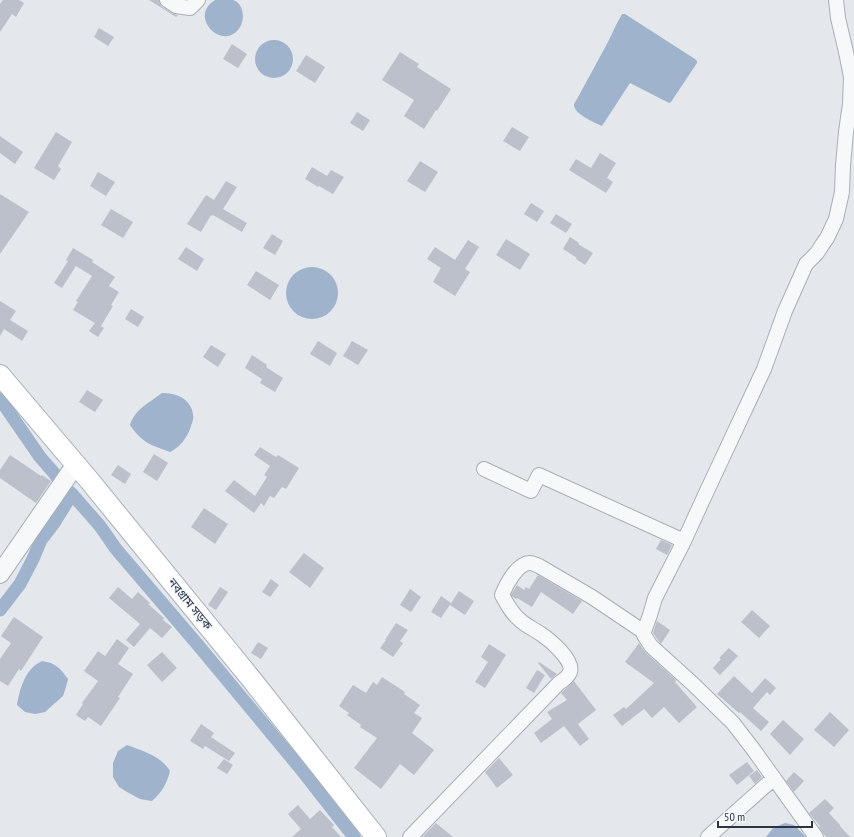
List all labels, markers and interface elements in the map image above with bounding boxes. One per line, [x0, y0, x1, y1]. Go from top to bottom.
street label: নবগ্রাম সড়ক [165, 574, 216, 633]
scale bar [718, 803, 812, 829]
text: 50 m [724, 809, 745, 824]

